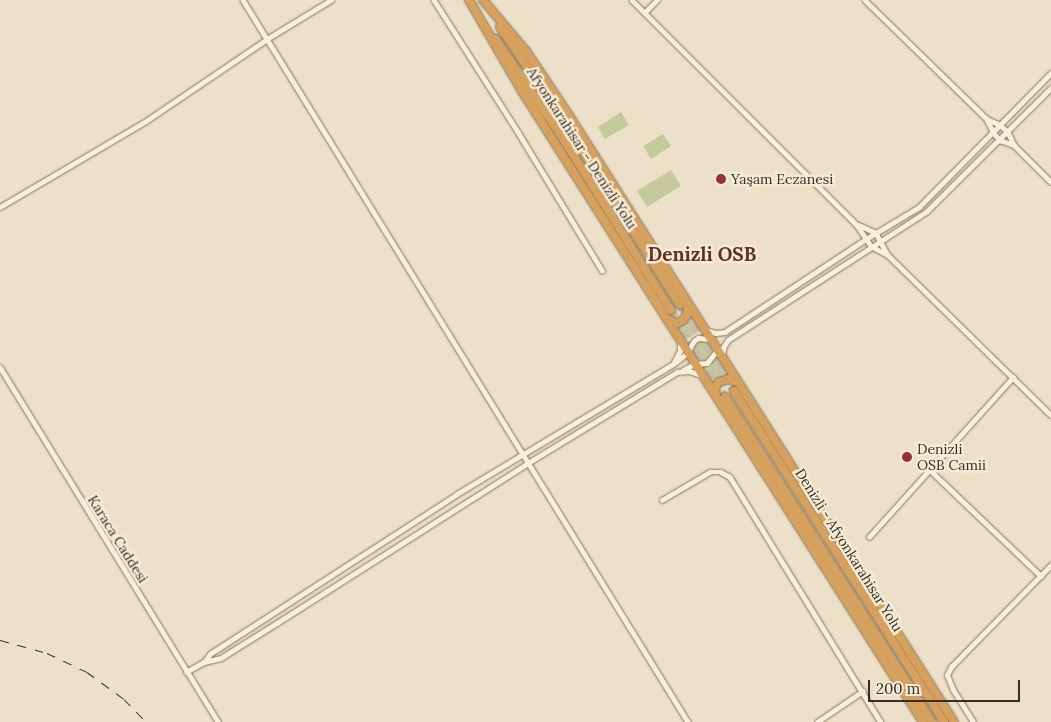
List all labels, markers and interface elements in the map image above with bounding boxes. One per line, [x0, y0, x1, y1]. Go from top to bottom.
street label: Afyonkarahisar - Denizli Yolu [523, 64, 641, 232]
place label: Yaşam Eczanesi [731, 171, 833, 187]
marker: Yaşam Eczanesi [715, 173, 727, 185]
district label: Denizli OSB [648, 244, 756, 266]
place label: Denizli OSB Camii [917, 441, 986, 474]
marker: Denizli OSB Camii [901, 451, 913, 463]
street label: Denizli - Afyonkarahisar Yolu [792, 465, 906, 635]
street label: Karaca Caddesi [84, 492, 152, 586]
scale bar [871, 670, 1024, 702]
text: 200 m [876, 679, 920, 698]

